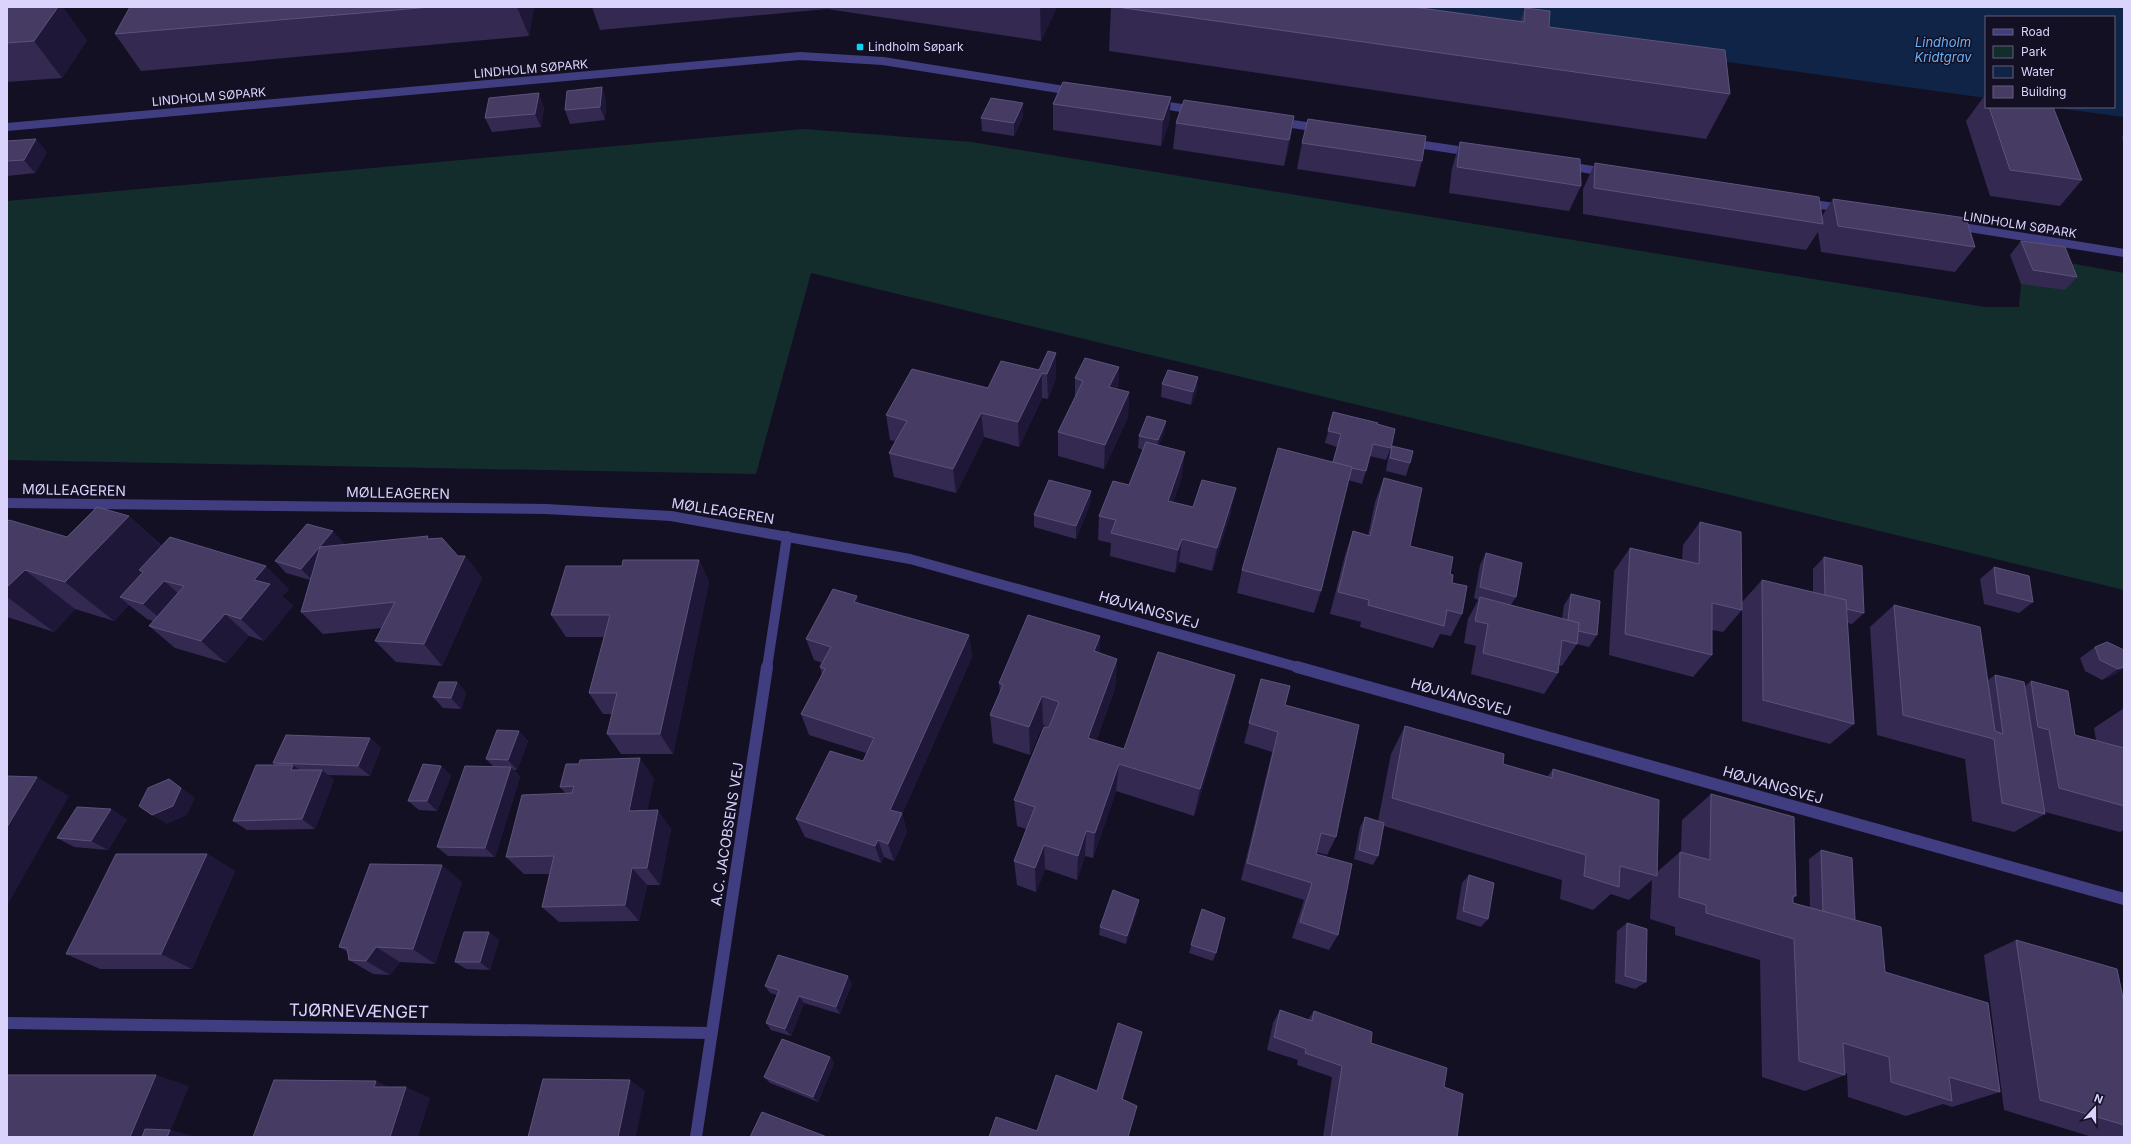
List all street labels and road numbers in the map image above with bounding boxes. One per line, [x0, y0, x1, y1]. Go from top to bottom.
street label: LINDHOLM SØPARK [473, 56, 589, 81]
street label: LINDHOLM SØPARK [151, 84, 267, 109]
street label: LINDHOLM SØPARK [1962, 208, 2078, 241]
street label: MØLLEAGEREN [22, 480, 126, 499]
street label: MØLLEAGEREN [346, 483, 450, 502]
street label: MØLLEAGEREN [671, 494, 776, 527]
street label: HØJVANGSVEJ [1097, 587, 1201, 632]
street label: HØJVANGSVEJ [1409, 674, 1513, 719]
street label: A.C. JACOBSENS VEJ [707, 761, 746, 907]
street label: HØJVANGSVEJ [1721, 762, 1825, 807]
street label: TJØRNEVÆNGET [289, 1000, 429, 1022]

